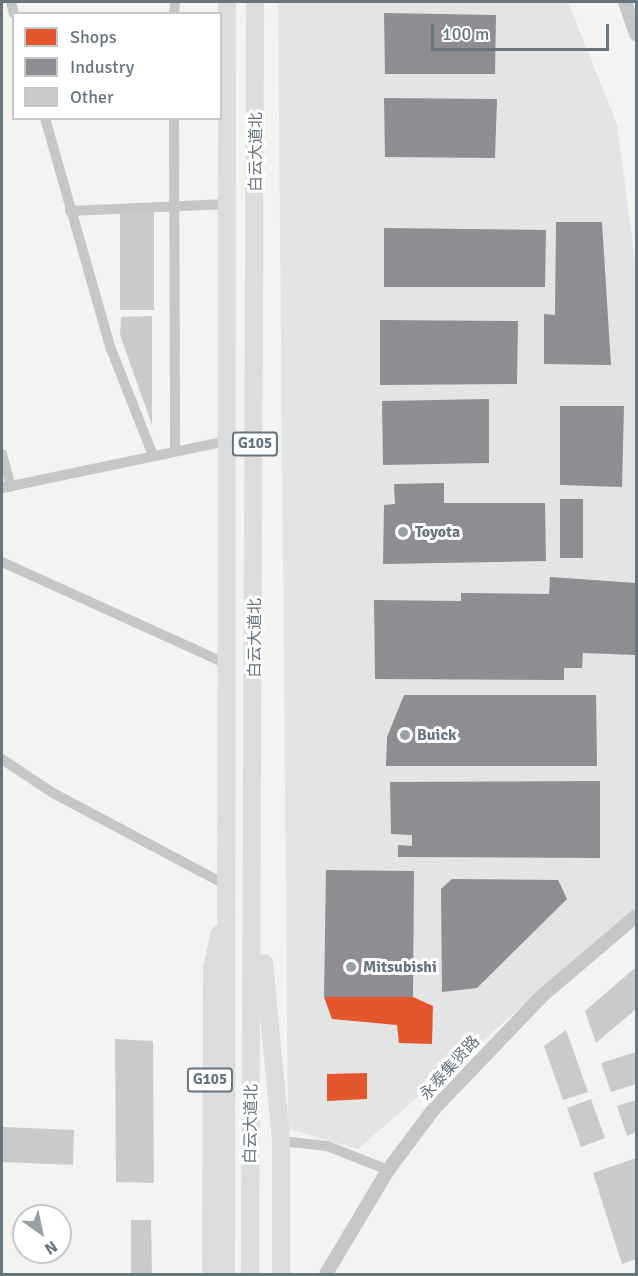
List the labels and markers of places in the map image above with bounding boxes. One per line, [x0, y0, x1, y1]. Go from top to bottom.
place label: Toyota [415, 522, 460, 542]
marker: Toyota [396, 525, 410, 539]
place label: Buick [417, 725, 456, 745]
marker: Buick [398, 728, 412, 742]
place label: Mitsubishi [363, 957, 437, 977]
marker: Mitsubishi [344, 960, 358, 974]

